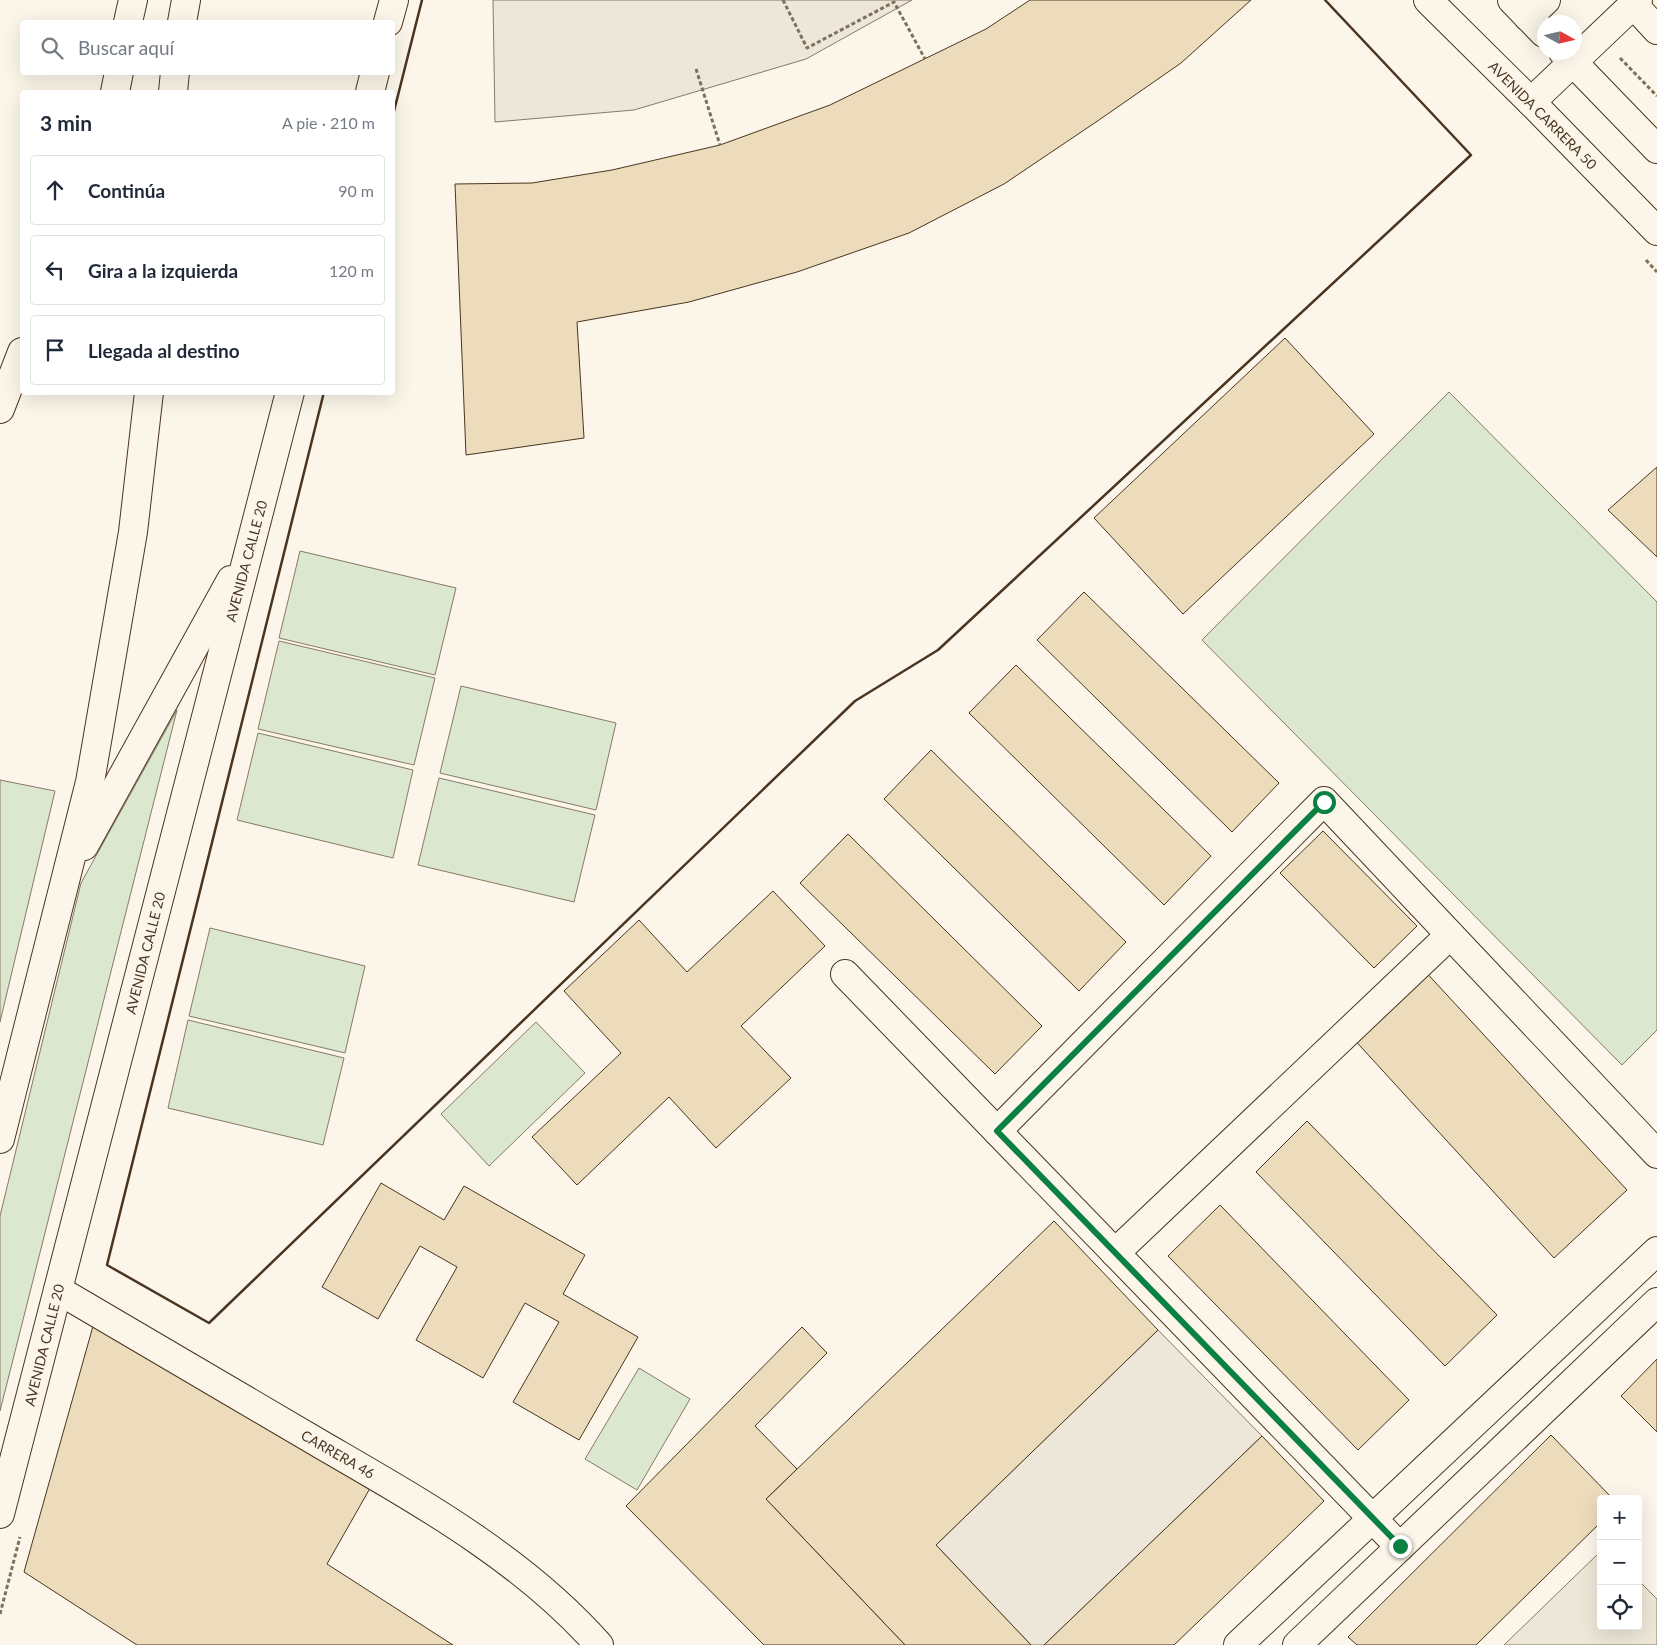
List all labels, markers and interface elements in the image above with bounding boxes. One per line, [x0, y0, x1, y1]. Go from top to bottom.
north arrow [1537, 15, 1582, 60]
search box [20, 20, 395, 75]
icon: search [38, 34, 66, 62]
text: Buscar aquí [78, 36, 174, 59]
street label: AVENIDA CARRERA 50 [1485, 57, 1601, 173]
text: 3 min [40, 110, 92, 135]
text: A pie · 210 m [282, 113, 375, 132]
icon: ahead [41, 176, 69, 204]
text: Continúa [88, 179, 165, 202]
text: 90 m [338, 181, 374, 200]
icon: left [41, 256, 69, 284]
text: Gira a la izquierda [88, 259, 238, 282]
text: 120 m [329, 261, 374, 280]
icon: arrive [41, 336, 69, 364]
text: Llegada al destino [88, 339, 240, 362]
street label: AVENIDA CALLE 20 [222, 498, 270, 624]
route start [1313, 791, 1336, 814]
street label: AVENIDA CALLE 20 [122, 890, 168, 1016]
street label: AVENIDA CALLE 20 [21, 1282, 67, 1408]
street label: CARRERA 46 [298, 1426, 378, 1482]
map controls [1597, 1495, 1642, 1630]
button: + [1597, 1495, 1642, 1540]
route end [1389, 1535, 1412, 1558]
button: − [1597, 1540, 1642, 1585]
button: locate [1597, 1585, 1642, 1630]

